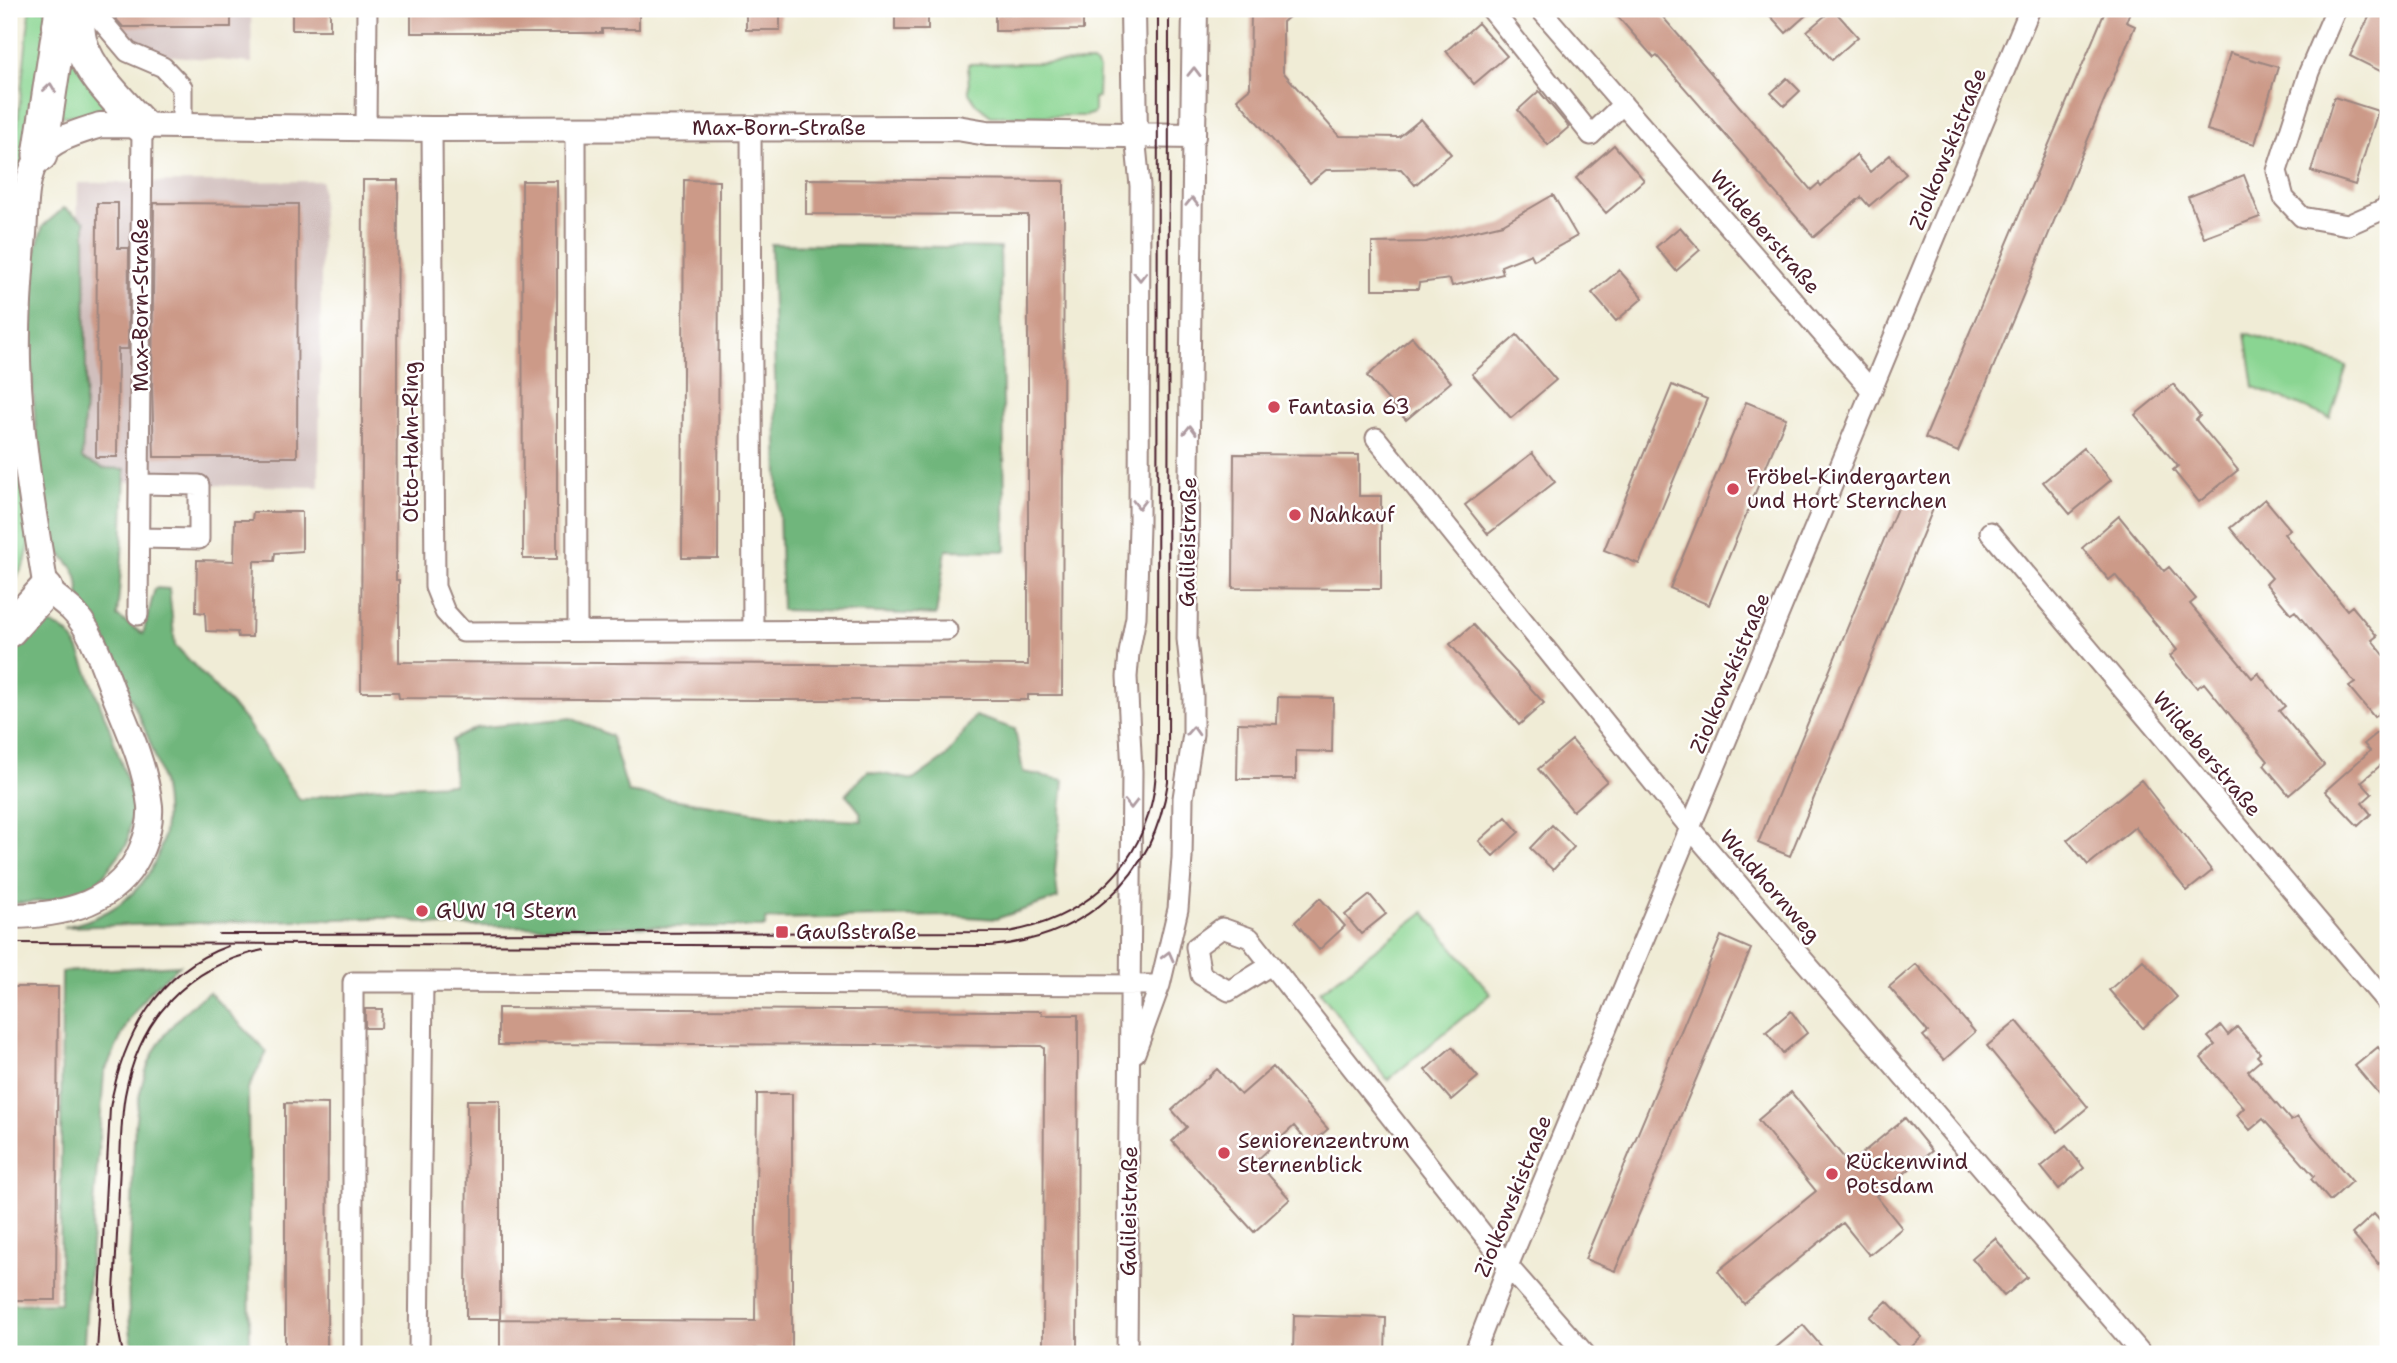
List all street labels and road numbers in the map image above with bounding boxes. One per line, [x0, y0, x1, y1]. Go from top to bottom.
street label: Ziolkowskistraße [1903, 64, 1993, 234]
street label: Max-Born-Straße [692, 114, 866, 142]
street label: Wildeberstraße [1703, 164, 1827, 300]
street label: Max-Born-Straße [127, 218, 155, 392]
street label: Otto-Hahn-Ring [397, 361, 425, 523]
street label: Galileistraße [1173, 477, 1203, 607]
street label: Ziolkowskistraße [1683, 588, 1777, 758]
street label: Wildeberstraße [2146, 685, 2268, 823]
street label: Waldhornweg [1713, 824, 1827, 948]
street label: Ziolkowskistraße [1468, 1111, 1558, 1281]
street label: Galileistraße [1114, 1146, 1144, 1276]

